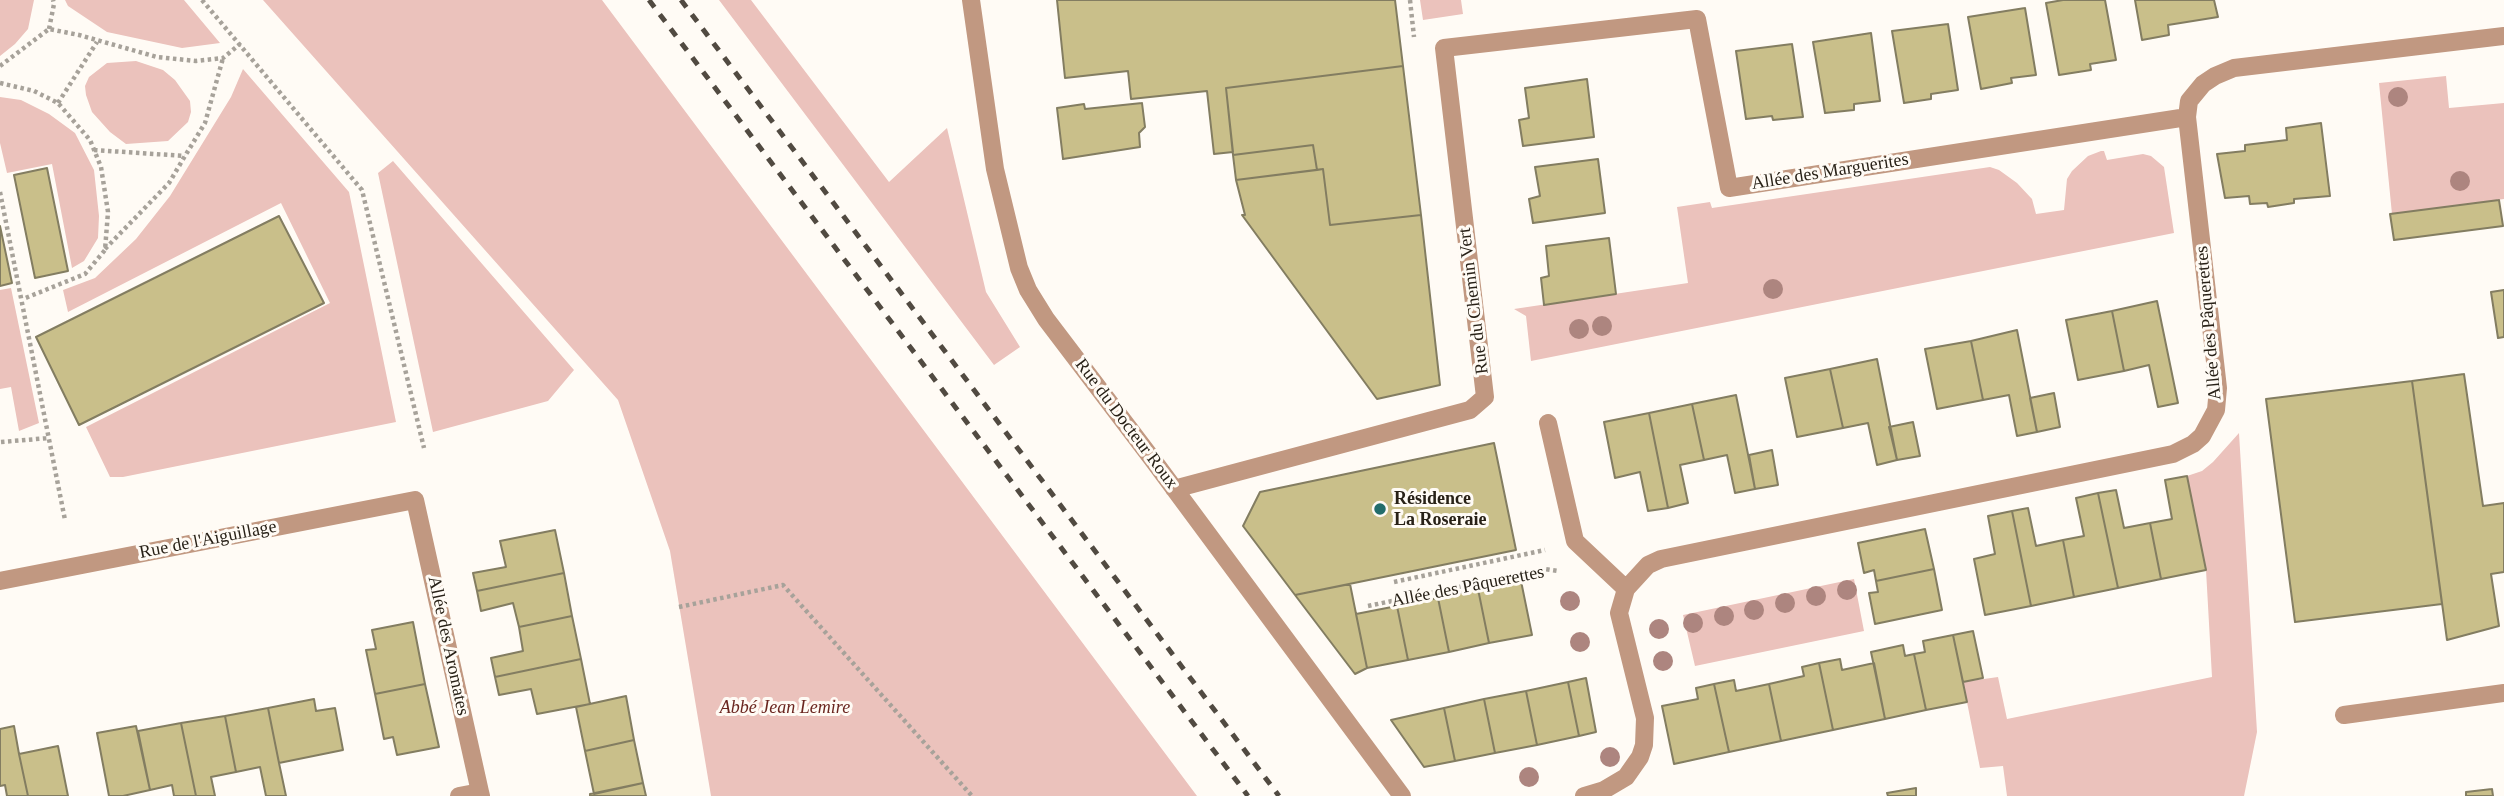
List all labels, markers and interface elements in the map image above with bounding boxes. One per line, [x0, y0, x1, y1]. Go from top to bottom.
street label: Allée des Marguerites [1750, 149, 1910, 195]
street label: Rue du Chemin Vert [1454, 226, 1494, 376]
street label: Allée des Pâquerettes [2191, 245, 2227, 401]
street label: Rue du Docteur Roux [1070, 355, 1182, 493]
place label: Résidence La Roseraie [1394, 488, 1486, 530]
marker: Résidence La Roseraie [1372, 501, 1388, 517]
street label: Rue de l'Aiguillage [138, 516, 278, 564]
street label: Allée des Pâquerettes [1390, 562, 1546, 612]
street label: Allée des Aromates [423, 574, 473, 718]
park label: Abbé Jean Lemire [720, 697, 850, 719]

